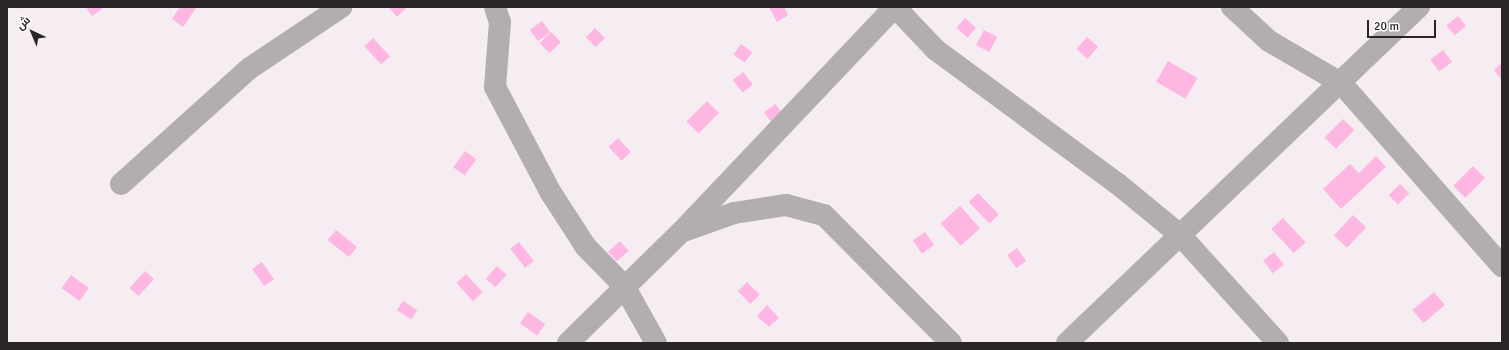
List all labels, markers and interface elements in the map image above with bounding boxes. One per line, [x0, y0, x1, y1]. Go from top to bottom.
north arrow [12, 12, 52, 52]
scale bar [1369, 12, 1438, 38]
text: ش [14, 13, 33, 33]
text: 20 m [1374, 19, 1399, 34]

